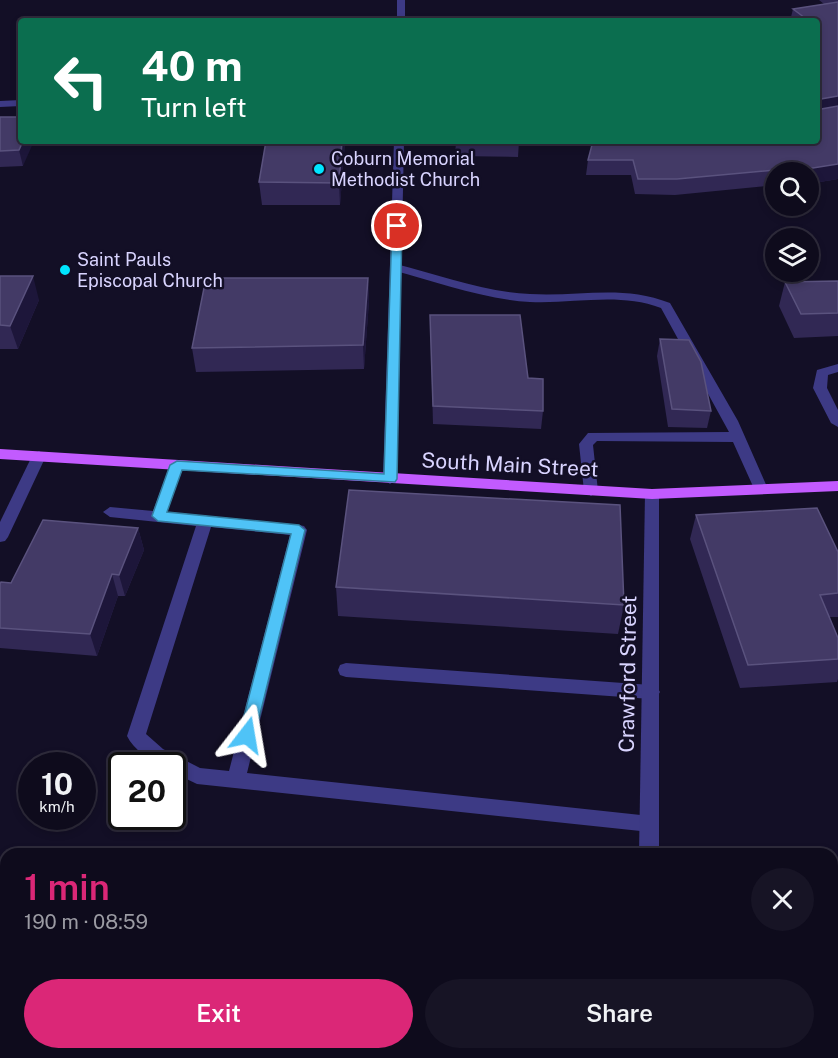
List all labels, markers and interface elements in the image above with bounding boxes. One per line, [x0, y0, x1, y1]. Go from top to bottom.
text: 40 m [141, 41, 243, 90]
icon: left [42, 42, 120, 120]
text: Turn left [141, 91, 247, 123]
place label: Coburn Memorial Methodist Church [331, 148, 480, 190]
marker: Coburn Memorial Methodist Church [312, 162, 326, 176]
map controls [765, 162, 819, 282]
button: search [765, 162, 819, 216]
pin [371, 200, 422, 251]
icon: arrive [380, 209, 413, 242]
button: layers [765, 228, 819, 282]
place label: Saint Pauls Episcopal Church [77, 249, 223, 291]
marker: Saint Pauls Episcopal Church [58, 263, 72, 277]
street label: South Main Street [421, 447, 599, 482]
street label: Crawford Street [614, 595, 641, 753]
position arrow [215, 703, 279, 767]
speed limit sign: 20 [108, 752, 186, 830]
text: 10 [41, 766, 73, 802]
text: km/h [39, 798, 75, 815]
text: 1 min [24, 866, 110, 908]
button: close [751, 868, 814, 931]
text: 190 m · 08:59 [24, 910, 148, 934]
button: Exit [24, 979, 413, 1048]
button: Share [425, 979, 814, 1048]

